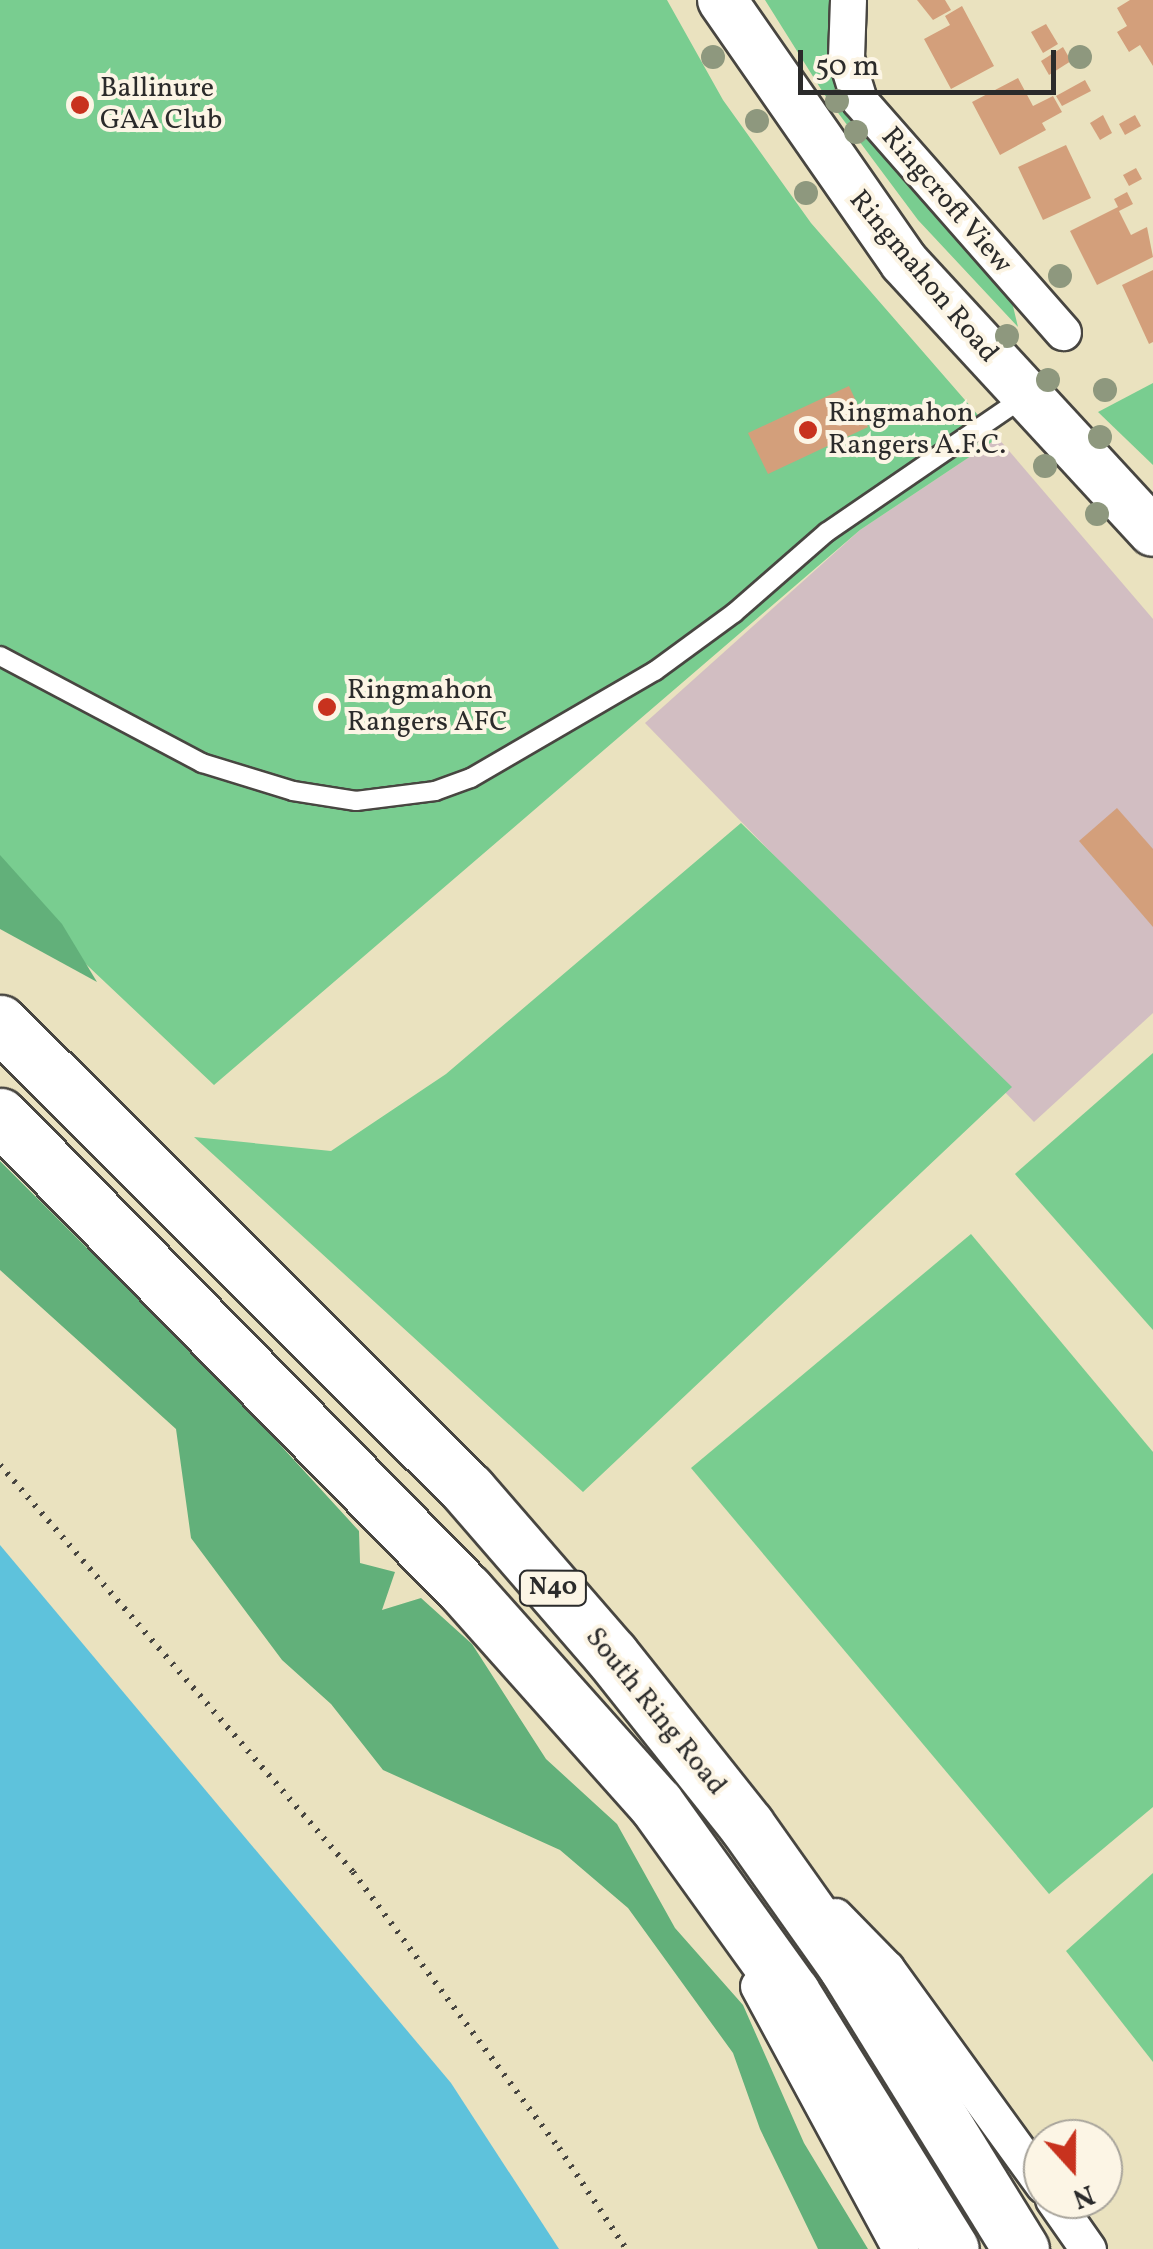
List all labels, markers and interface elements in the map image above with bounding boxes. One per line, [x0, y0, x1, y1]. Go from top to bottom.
scale bar [803, 30, 1060, 92]
text: 50 m [815, 46, 879, 88]
place label: Ballinure GAA Club [100, 72, 222, 138]
marker: Ballinure GAA Club [69, 94, 91, 116]
street label: Ringcroft View [873, 121, 1019, 281]
street label: Ringmahon Road [841, 184, 1005, 370]
place label: Ringmahon Rangers A.F.C. [828, 397, 1006, 463]
marker: Ringmahon Rangers A.F.C. [797, 419, 819, 441]
place label: Ringmahon Rangers AFC [347, 674, 507, 740]
marker: Ringmahon Rangers AFC [316, 696, 338, 718]
road number: N40 [518, 1568, 588, 1608]
street label: South Ring Road [577, 1622, 733, 1802]
north arrow [1023, 2119, 1123, 2219]
text: N [1067, 2174, 1100, 2217]

